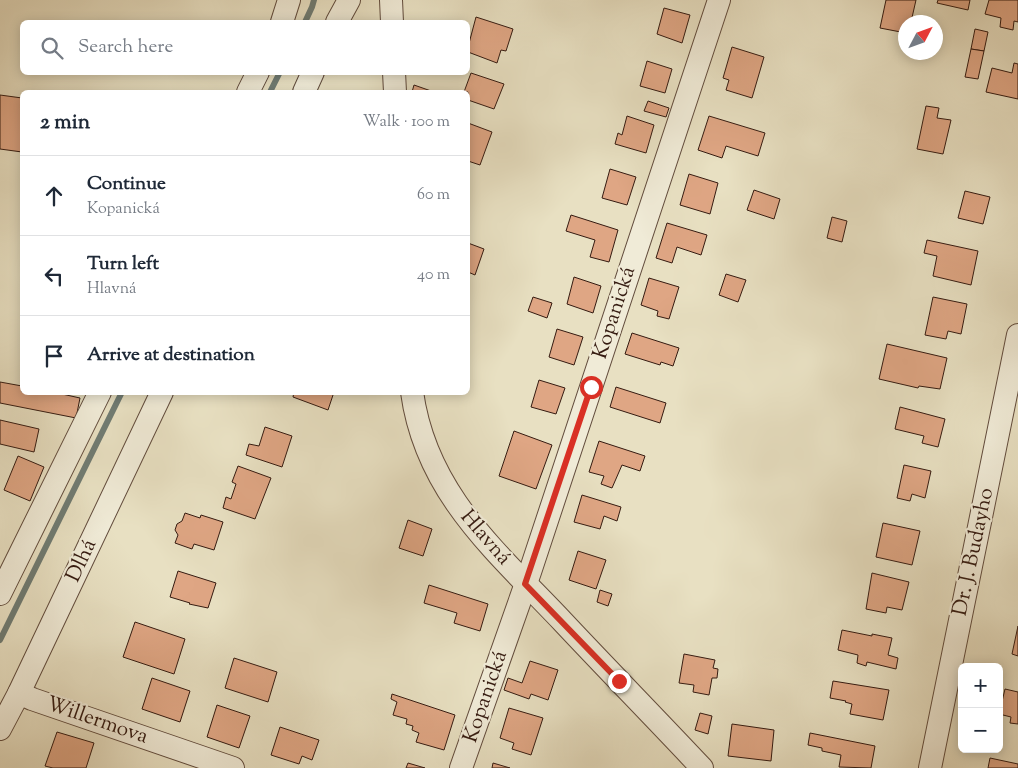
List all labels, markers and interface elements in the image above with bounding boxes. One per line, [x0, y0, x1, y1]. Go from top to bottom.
north arrow [898, 15, 943, 60]
search box [20, 20, 470, 75]
icon: search [38, 34, 66, 62]
text: Search here [78, 34, 173, 61]
text: 2 min [40, 108, 90, 138]
text: Walk · 100 m [363, 111, 450, 134]
text: Continue [87, 171, 166, 198]
icon: ahead [40, 182, 68, 210]
text: 60 m [417, 184, 450, 207]
text: Kopanická [87, 198, 160, 221]
text: Turn left [87, 251, 159, 278]
icon: left [40, 262, 68, 290]
street label: Kopanická [586, 263, 644, 363]
text: 40 m [417, 264, 450, 287]
text: Hlavná [87, 278, 136, 301]
icon: arrive [40, 342, 68, 370]
text: Arrive at destination [87, 342, 255, 369]
route start [580, 376, 603, 399]
street label: Dr. J. Budayho [946, 485, 1002, 619]
street label: Hlavná [452, 504, 518, 573]
street label: Dlhá [59, 534, 105, 588]
street label: Kopanická [456, 647, 516, 747]
map controls [958, 663, 1003, 753]
button: + [958, 663, 1003, 708]
route end [608, 670, 631, 693]
street label: Willermova [42, 690, 152, 753]
button: − [958, 708, 1003, 753]

